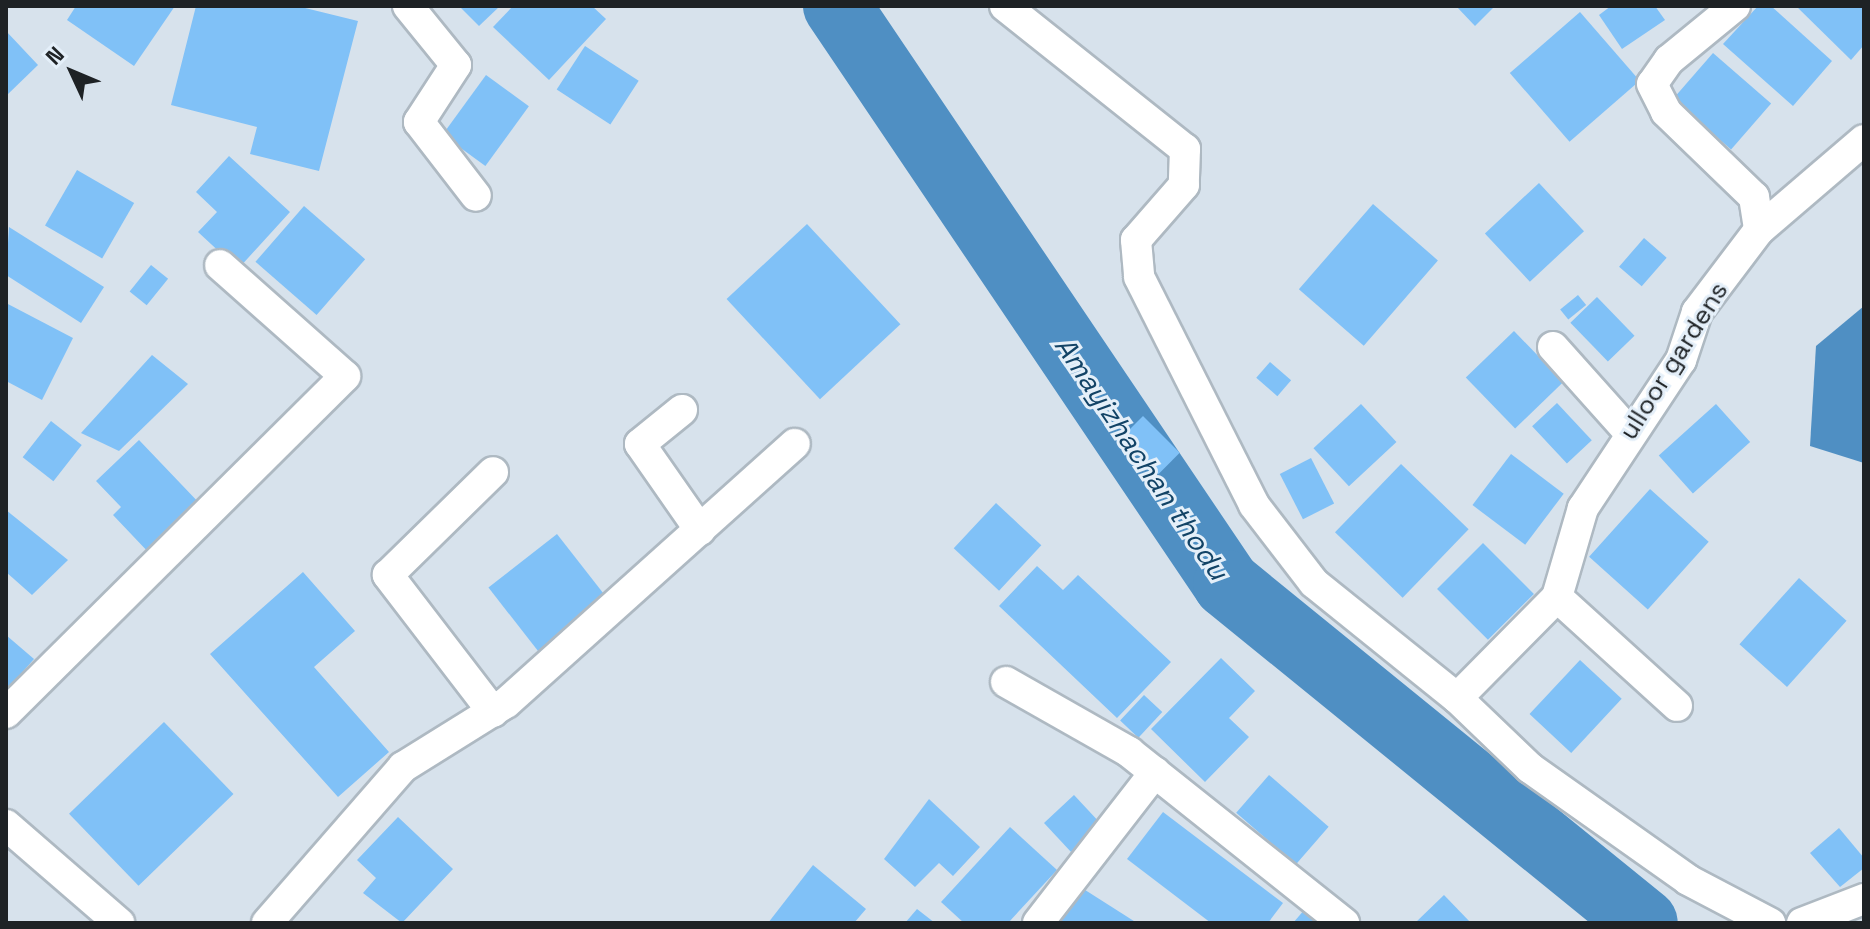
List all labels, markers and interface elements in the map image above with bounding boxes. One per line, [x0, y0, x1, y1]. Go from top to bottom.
north arrow [32, 32, 112, 112]
text: N [40, 40, 70, 70]
street label: ulloor gardens [1613, 276, 1735, 446]
water label: Amayizhachan thodu [1048, 330, 1236, 586]

